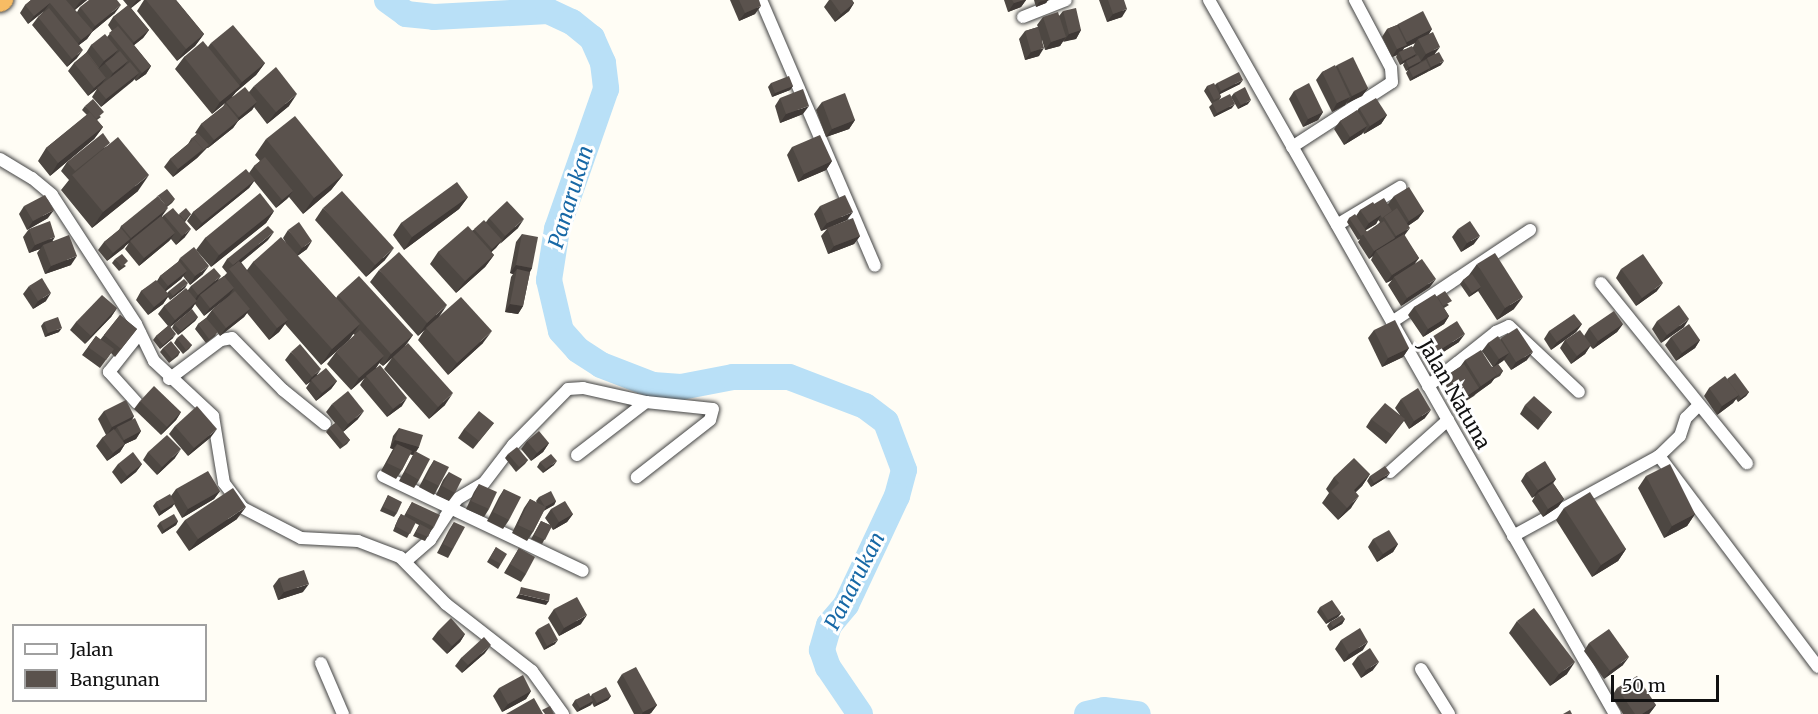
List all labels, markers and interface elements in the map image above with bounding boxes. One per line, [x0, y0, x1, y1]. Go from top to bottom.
water label: Panarukan [543, 143, 599, 251]
street label: Jalan Natuna [1414, 335, 1496, 453]
water label: Panarukan [820, 528, 890, 634]
legend [12, 624, 207, 702]
text: Jalan [70, 638, 113, 661]
scale bar [1614, 663, 1722, 701]
text: Bangunan [70, 668, 160, 691]
text: 50 m [1622, 674, 1666, 697]

